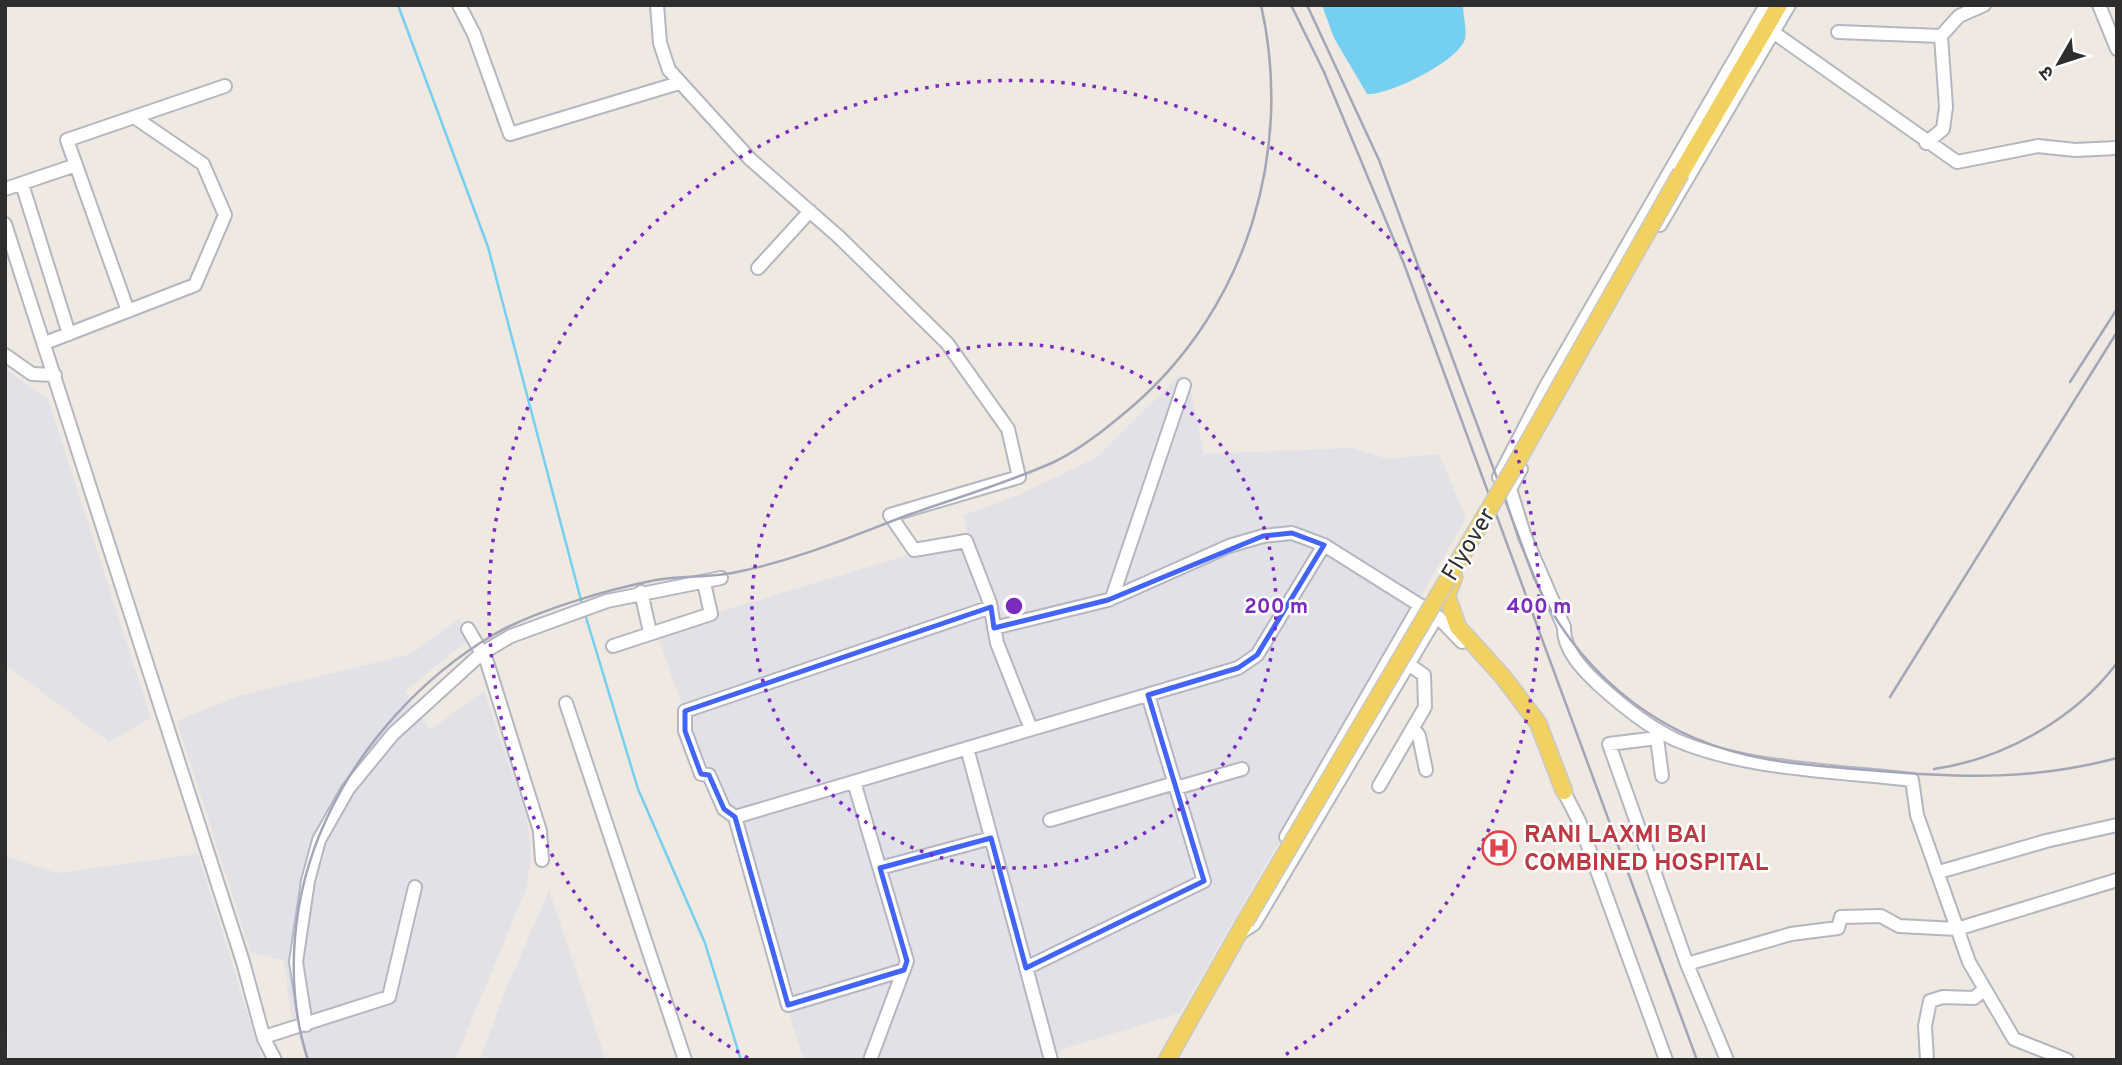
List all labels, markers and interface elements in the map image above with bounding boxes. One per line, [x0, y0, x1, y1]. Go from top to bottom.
north arrow [2024, 28, 2094, 98]
text: उ [2034, 60, 2060, 84]
street label: Flyover [1436, 503, 1503, 587]
centre of rings [1002, 594, 1026, 618]
text: 200 m [1244, 594, 1308, 621]
text: 400 m [1507, 594, 1571, 621]
place label: RANI LAXMI BAI COMBINED HOSPITAL [1524, 821, 1769, 879]
hospital icon: RANI LAXMI BAI COMBINED HOSPITAL [1480, 829, 1518, 867]

